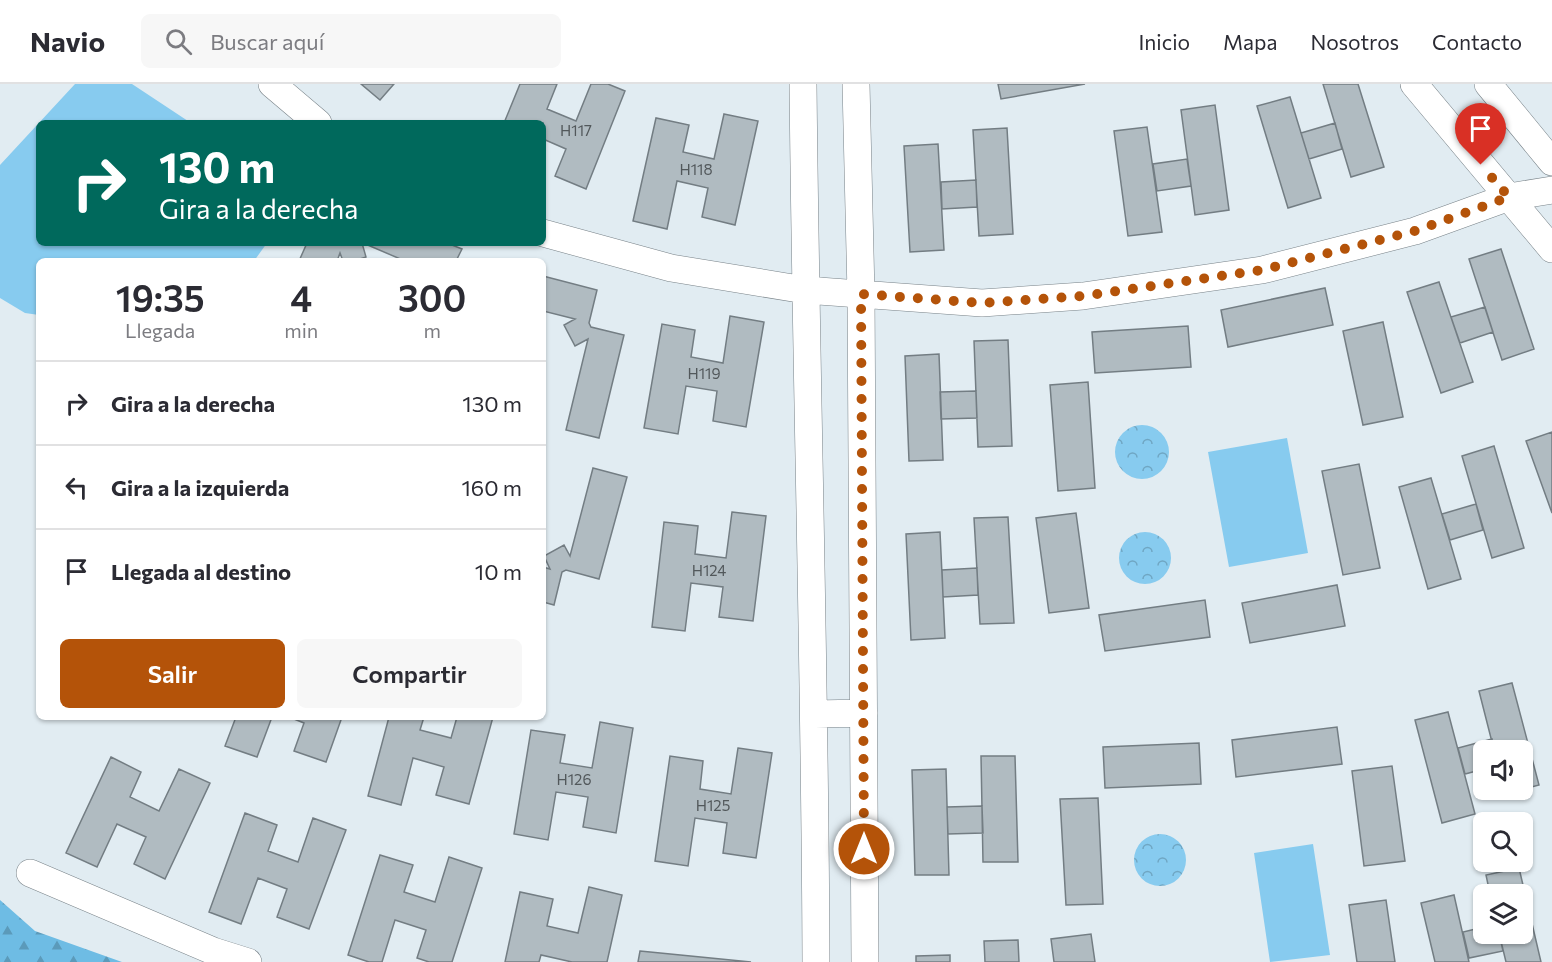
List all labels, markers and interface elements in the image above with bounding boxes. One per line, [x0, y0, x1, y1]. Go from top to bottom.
search box [141, 14, 561, 68]
text: Navio [30, 24, 105, 58]
icon: search [162, 25, 195, 58]
text: Buscar aquí [210, 28, 324, 55]
text: Inicio [1138, 29, 1190, 54]
text: Mapa [1223, 29, 1277, 54]
text: Nosotros [1310, 29, 1399, 54]
text: Contacto [1432, 29, 1522, 54]
pin [1455, 103, 1506, 165]
icon: arrive [1464, 112, 1497, 145]
house number: H117 [560, 121, 592, 139]
text: 130 m [159, 140, 275, 192]
icon: right [60, 144, 138, 222]
house number: H118 [679, 160, 713, 178]
text: Gira a la derecha [159, 192, 358, 225]
text: 19:35 [116, 275, 205, 319]
text: 4 [290, 275, 312, 319]
text: 300 [398, 275, 466, 319]
text: Llegada [125, 318, 195, 342]
text: min [284, 318, 318, 342]
text: m [423, 318, 441, 342]
house number: H119 [687, 364, 721, 382]
icon: right [60, 387, 93, 420]
text: Gira a la derecha [111, 390, 275, 417]
text: 130 m [462, 390, 522, 417]
icon: left [60, 471, 93, 504]
text: Gira a la izquierda [111, 474, 289, 501]
text: 160 m [461, 474, 522, 501]
icon: arrive [60, 555, 93, 588]
text: Llegada al destino [111, 558, 291, 585]
text: 10 m [475, 558, 522, 585]
house number: H124 [692, 561, 726, 579]
button: Salir [60, 639, 285, 708]
button: Compartir [297, 639, 522, 708]
map controls [1473, 740, 1533, 944]
button: sound [1473, 740, 1533, 800]
house number: H126 [556, 770, 592, 788]
house number: H125 [696, 796, 730, 814]
button: search [1473, 812, 1533, 872]
position arrow [832, 817, 896, 881]
button: layers [1473, 884, 1533, 944]

